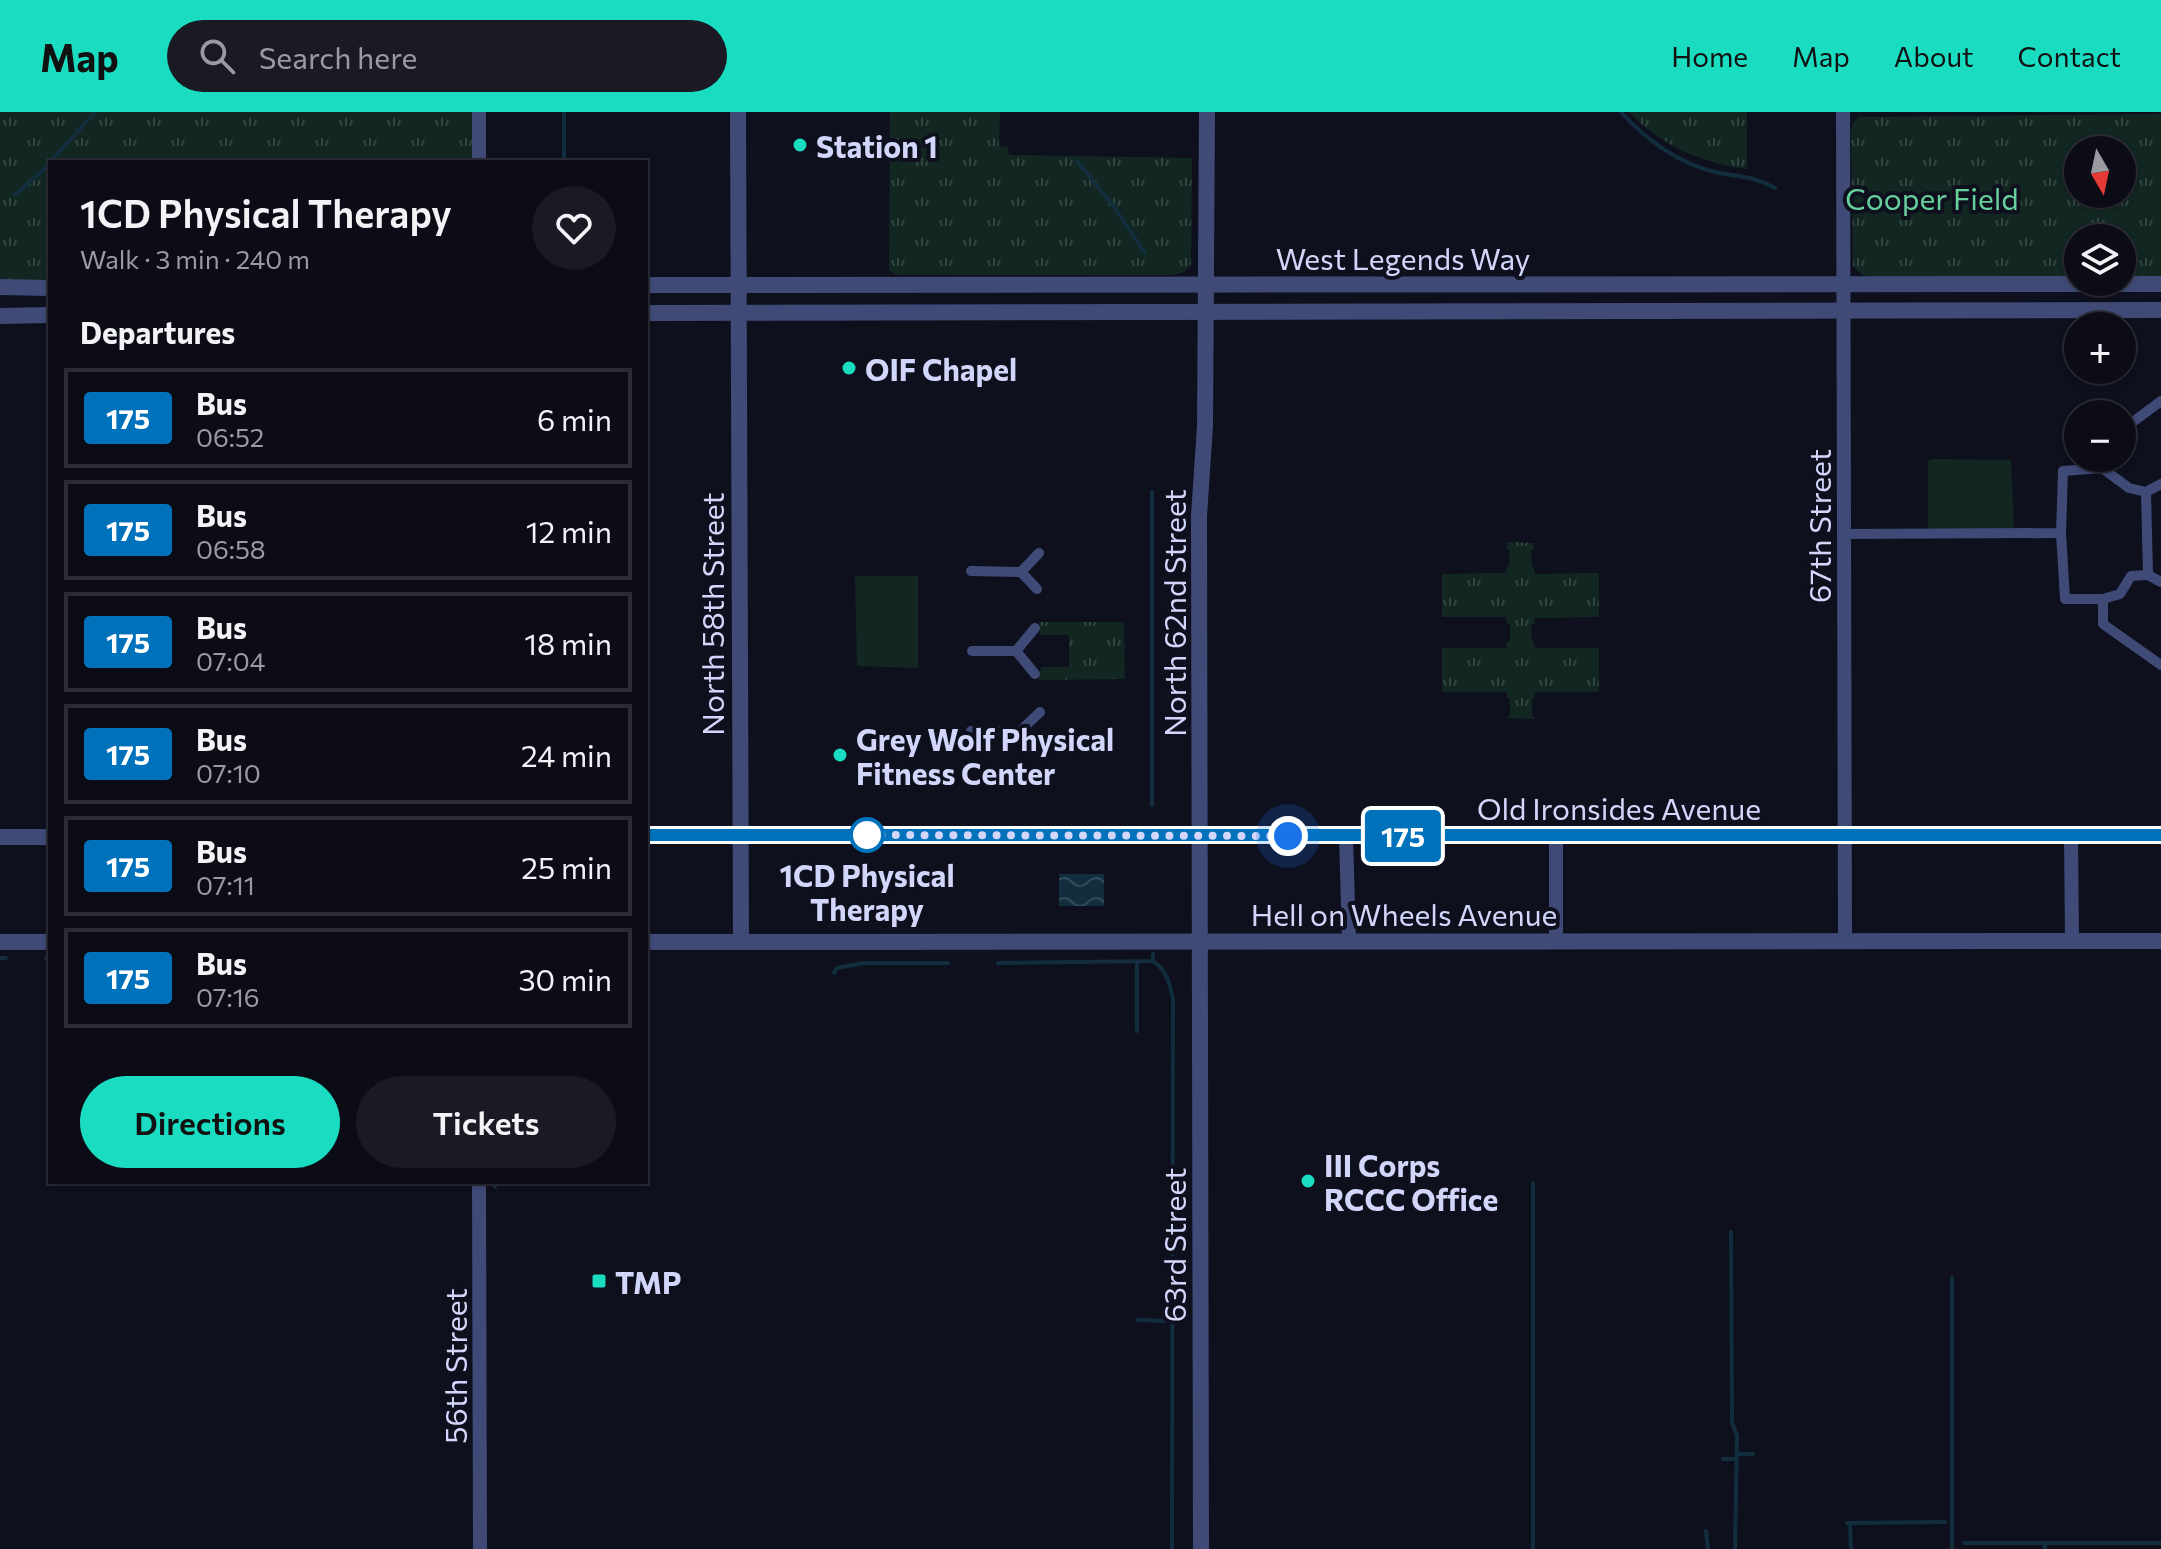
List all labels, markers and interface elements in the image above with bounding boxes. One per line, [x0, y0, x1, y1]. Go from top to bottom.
search box [167, 20, 727, 92]
text: Map [40, 33, 119, 80]
icon: search [195, 34, 239, 78]
text: Search here [259, 38, 417, 75]
text: Home [1671, 39, 1748, 73]
text: Map [1792, 39, 1850, 73]
text: About [1894, 39, 1974, 73]
text: Contact [2018, 39, 2121, 73]
place label: Station 1 [816, 127, 938, 164]
marker: Station 1 [791, 136, 809, 154]
north arrow [2064, 136, 2136, 208]
map controls [2064, 136, 2136, 472]
park label: Cooper Field [1845, 179, 2019, 216]
button: heart [532, 186, 616, 270]
text: 1CD Physical Therapy [80, 189, 452, 236]
button: layers [2064, 224, 2136, 296]
street label: West Legends Way [1276, 239, 1530, 276]
text: Walk · 3 min · 240 m [80, 243, 310, 274]
button: + [2064, 312, 2136, 384]
text: Departures [80, 313, 235, 350]
place label: OIF Chapel [865, 350, 1017, 387]
marker: OIF Chapel [840, 359, 858, 377]
text: Bus [196, 384, 247, 421]
text: 6 min [537, 400, 612, 437]
button: − [2064, 400, 2136, 472]
text: 175 [106, 401, 150, 435]
text: 06:52 [196, 421, 264, 452]
street label: 67th Street [1800, 449, 1837, 603]
street label: North 62nd Street [1155, 489, 1192, 737]
street label: North 58th Street [693, 492, 730, 736]
text: Bus [196, 496, 247, 533]
text: 12 min [526, 512, 612, 549]
text: 175 [106, 513, 150, 547]
text: 06:58 [196, 533, 266, 564]
text: Bus [196, 608, 247, 645]
text: 18 min [524, 624, 612, 661]
text: 175 [106, 625, 150, 659]
text: 07:04 [196, 645, 265, 676]
text: Bus [196, 720, 247, 757]
place label: Grey Wolf Physical Fitness Center [856, 720, 1114, 791]
text: 24 min [521, 736, 612, 773]
text: 175 [106, 737, 150, 771]
marker: Grey Wolf Physical Fitness Center [831, 746, 849, 764]
text: 07:10 [196, 757, 261, 788]
street label: Old Ironsides Avenue [1477, 789, 1761, 826]
line badge: 175 [1357, 810, 1449, 862]
your location [1268, 816, 1308, 856]
marker: 1CD Physical Therapy [850, 818, 884, 852]
text: 175 [1381, 819, 1425, 853]
text: Bus [196, 832, 247, 869]
text: 25 min [521, 848, 612, 885]
text: 175 [106, 849, 150, 883]
place label: 1CD Physical Therapy [779, 856, 955, 927]
text: 07:11 [196, 869, 255, 900]
street label: Hell on Wheels Avenue [1251, 895, 1557, 932]
text: Bus [196, 944, 247, 981]
text: 30 min [518, 960, 612, 997]
text: 175 [106, 961, 150, 995]
text: 07:16 [196, 981, 260, 1012]
button: Directions [80, 1076, 340, 1168]
button: Tickets [356, 1076, 616, 1168]
place label: III Corps RCCC Office [1324, 1146, 1498, 1217]
street label: 63rd Street [1155, 1168, 1192, 1322]
marker: III Corps RCCC Office [1299, 1172, 1317, 1190]
place label: TMP [615, 1263, 681, 1300]
marker: TMP [590, 1272, 608, 1290]
street label: 56th Street [436, 1288, 473, 1444]

